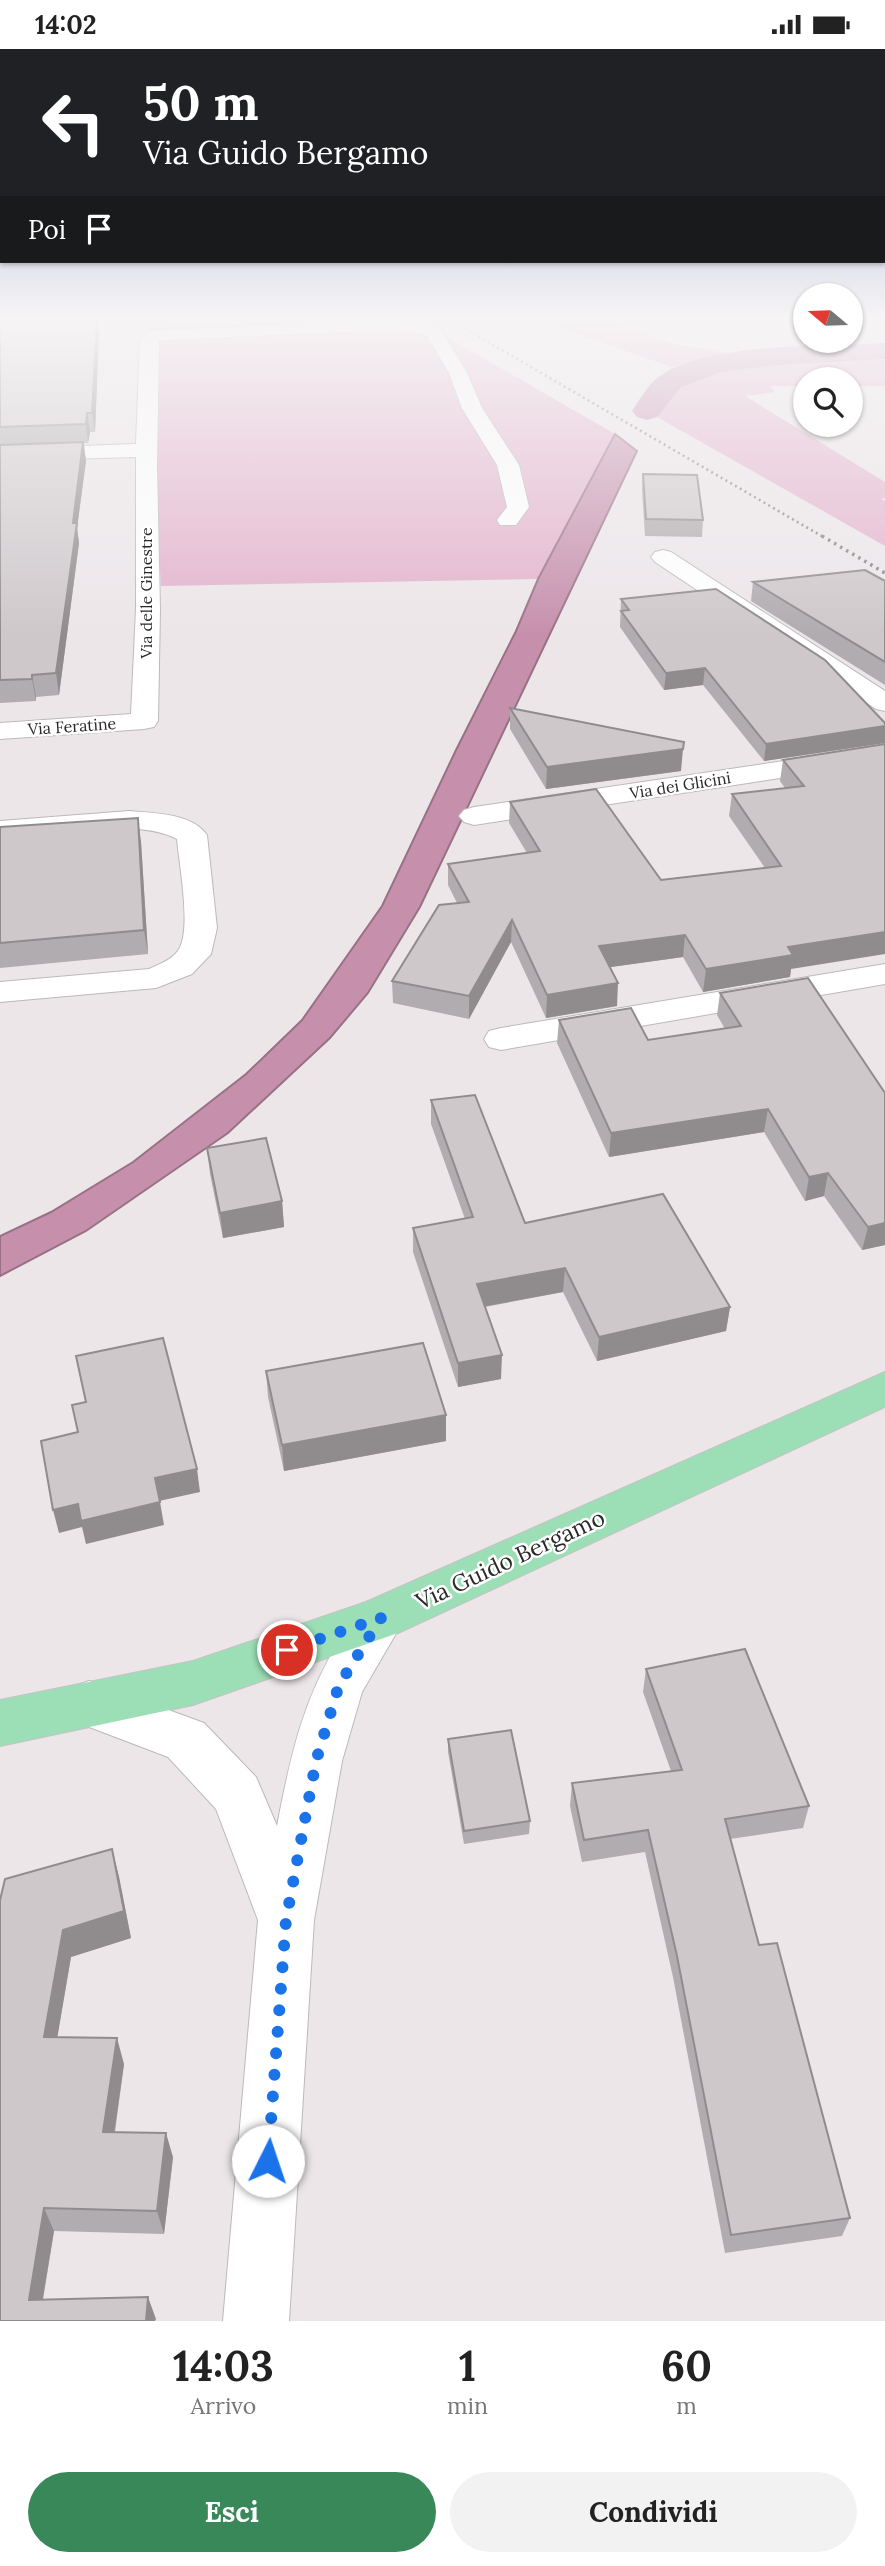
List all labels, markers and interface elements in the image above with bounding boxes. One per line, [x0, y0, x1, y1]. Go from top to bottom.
text: 14:02 [35, 8, 97, 41]
text: 50 m [143, 71, 259, 133]
icon: left [28, 77, 119, 168]
text: Via Guido Bergamo [143, 132, 429, 173]
icon: arrive [80, 210, 118, 248]
text: Poi [28, 213, 66, 246]
north arrow [793, 283, 863, 353]
map controls [793, 283, 863, 437]
button: search [793, 367, 863, 437]
street label: Via delle Ginestre [136, 527, 156, 660]
street label: Via Feratine [26, 713, 117, 739]
street label: Via dei Glicini [627, 767, 732, 803]
street label: Via Guido Bergamo [410, 1502, 609, 1616]
pin [257, 1620, 317, 1680]
icon: arrive [268, 1631, 306, 1669]
position arrow [231, 2124, 305, 2198]
text: 14:03 [173, 2339, 274, 2393]
text: 1 [459, 2339, 476, 2393]
text: 60 [661, 2339, 712, 2393]
text: Arrivo [191, 2391, 256, 2420]
text: min [447, 2391, 488, 2420]
text: m [676, 2391, 697, 2420]
button: Esci [28, 2472, 436, 2552]
button: Condividi [450, 2472, 857, 2552]

